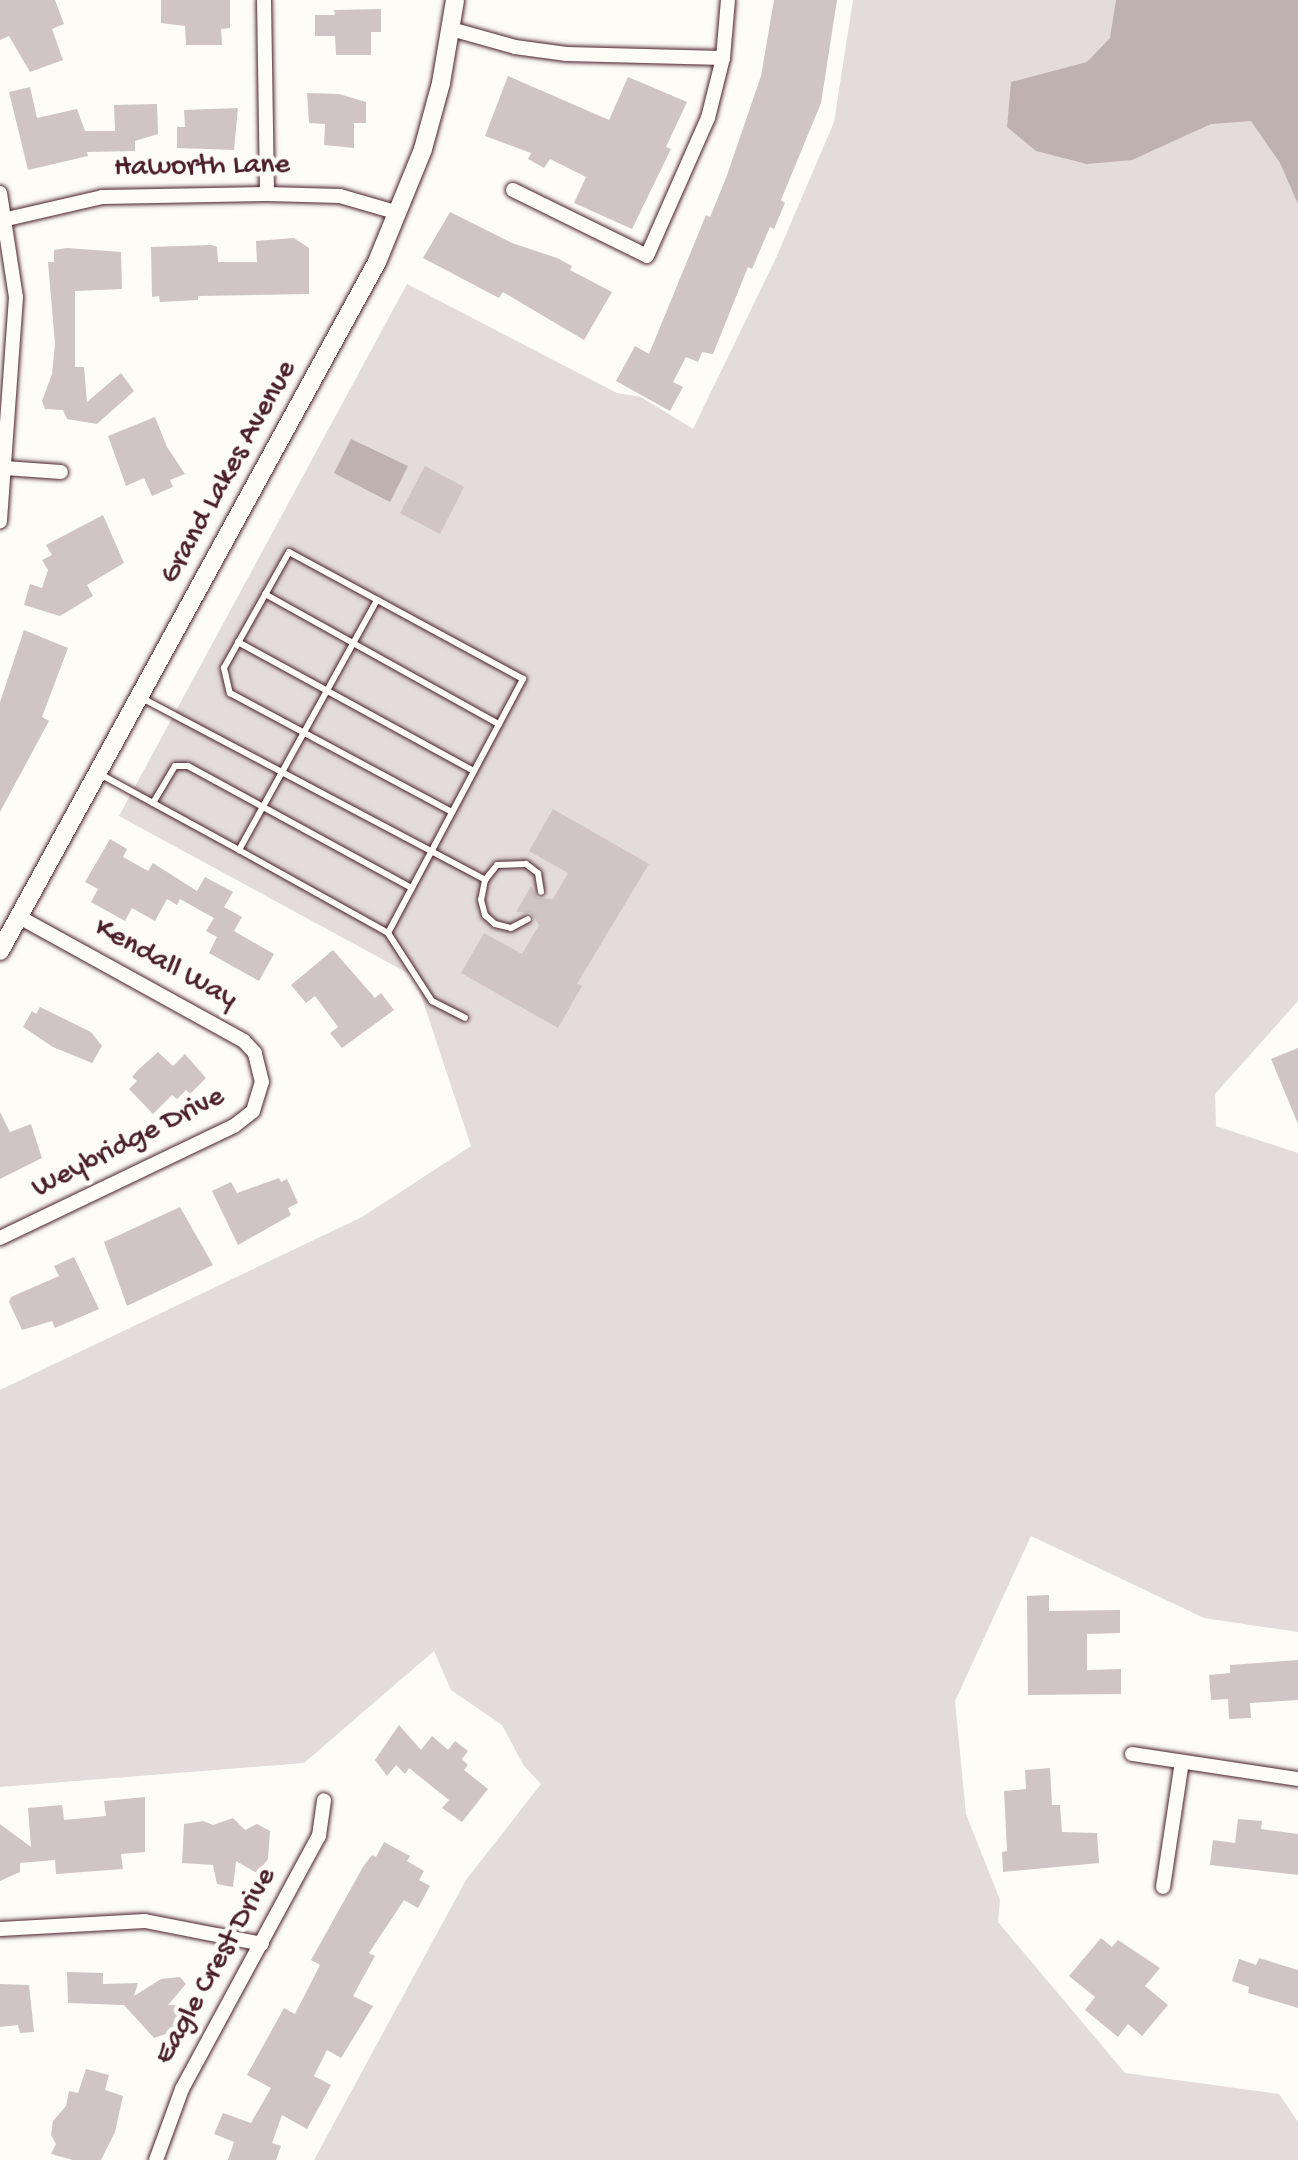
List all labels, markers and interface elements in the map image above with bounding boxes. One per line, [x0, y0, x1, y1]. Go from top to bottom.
street label: Haworth Lane [114, 148, 290, 188]
street label: Grand Lakes Avenue [154, 355, 306, 591]
street label: Kendall Way [87, 911, 243, 1019]
street label: Weybridge Drive [27, 1080, 231, 1208]
street label: Eagle Crest Drive [148, 1862, 286, 2072]

